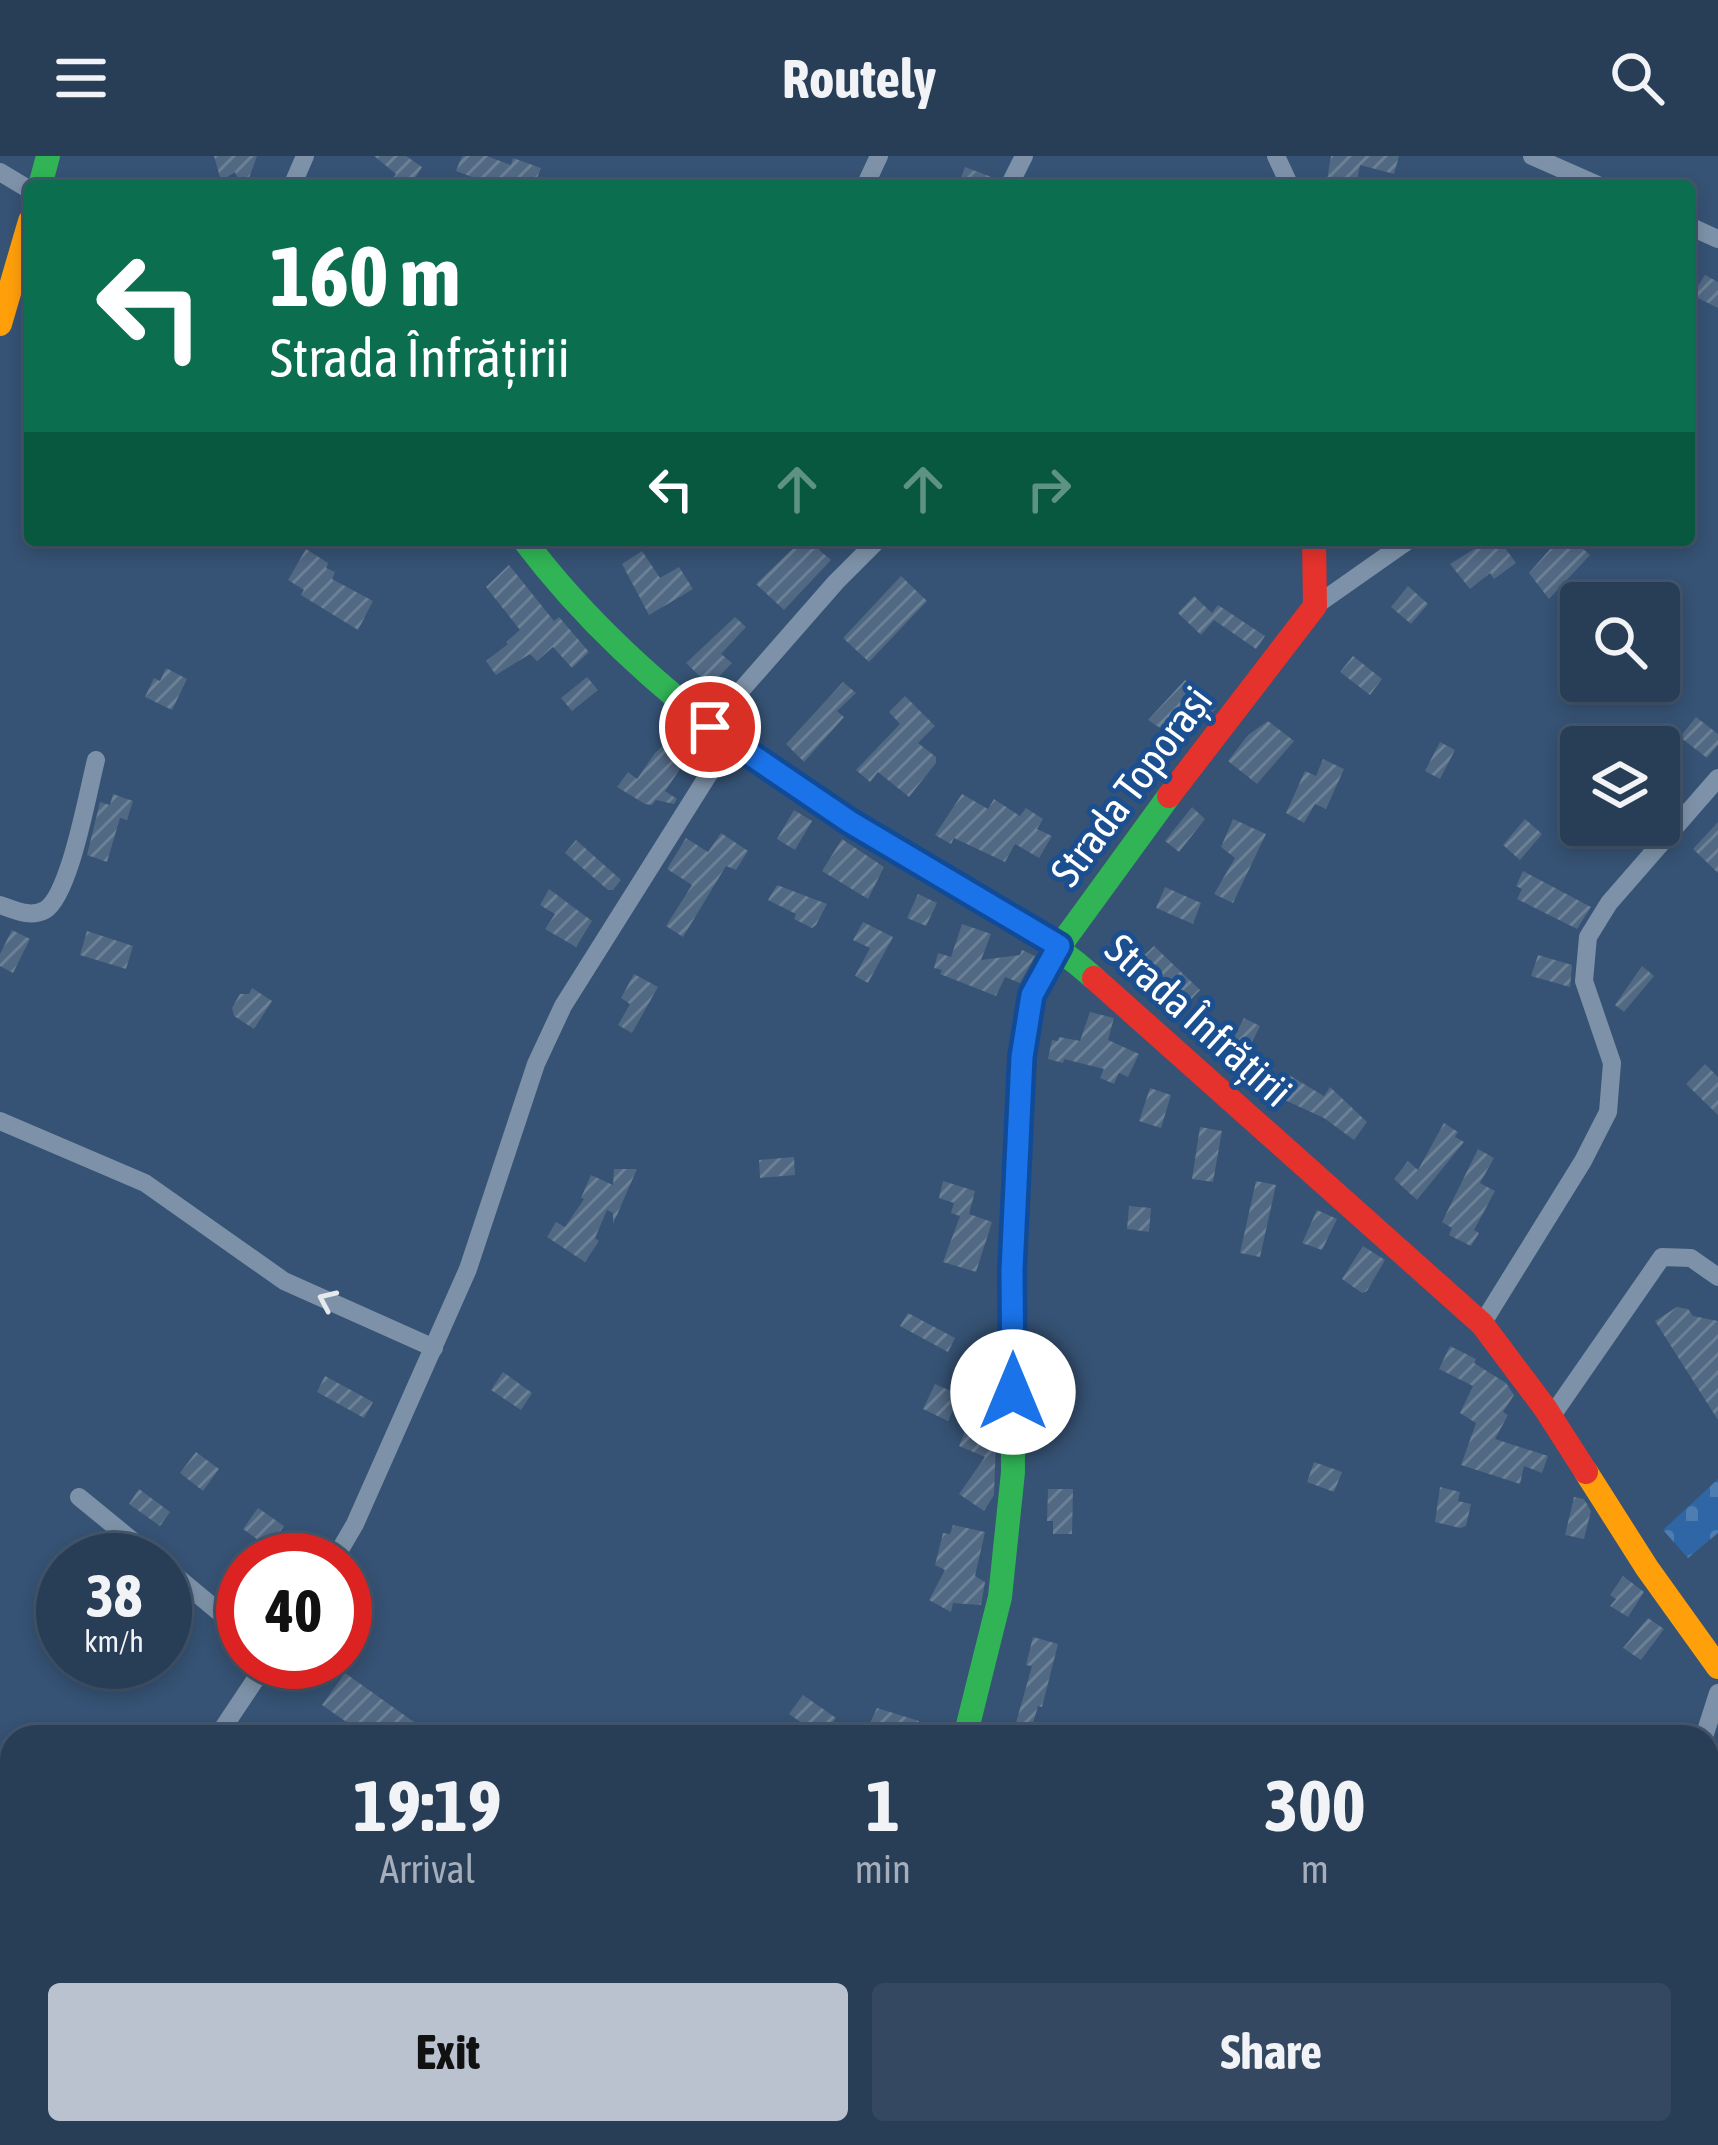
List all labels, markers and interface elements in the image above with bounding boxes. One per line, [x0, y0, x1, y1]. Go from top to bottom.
icon: menu [48, 45, 114, 111]
icon: search [1604, 45, 1670, 111]
text: Routely [782, 48, 936, 109]
icon: left [72, 228, 228, 384]
text: 160 m [270, 228, 460, 324]
text: Strada Înfrățirii [270, 327, 570, 388]
icon: left [638, 456, 704, 522]
icon: ahead [764, 456, 830, 522]
icon: ahead [890, 456, 956, 522]
icon: right [1016, 456, 1082, 522]
map controls [1560, 582, 1680, 846]
button: search [1560, 582, 1680, 702]
pin [659, 676, 761, 778]
street label: Strada Toporași [1041, 677, 1221, 895]
icon: arrive [677, 694, 743, 760]
button: layers [1560, 726, 1680, 846]
street label: Strada Înfrățirii [1096, 924, 1302, 1116]
one-way arrow [318, 1291, 339, 1315]
position arrow [950, 1329, 1076, 1455]
speed limit sign: 40 [216, 1533, 372, 1689]
text: 38 [86, 1561, 142, 1630]
text: km/h [84, 1624, 144, 1658]
text: 19:19 [353, 1764, 502, 1846]
text: 1 [866, 1764, 900, 1846]
text: 300 [1264, 1764, 1366, 1846]
text: Arrival [380, 1847, 475, 1891]
text: min [855, 1847, 911, 1891]
text: m [1301, 1847, 1329, 1891]
button: Exit [48, 1983, 848, 2121]
button: Share [872, 1983, 1671, 2121]

